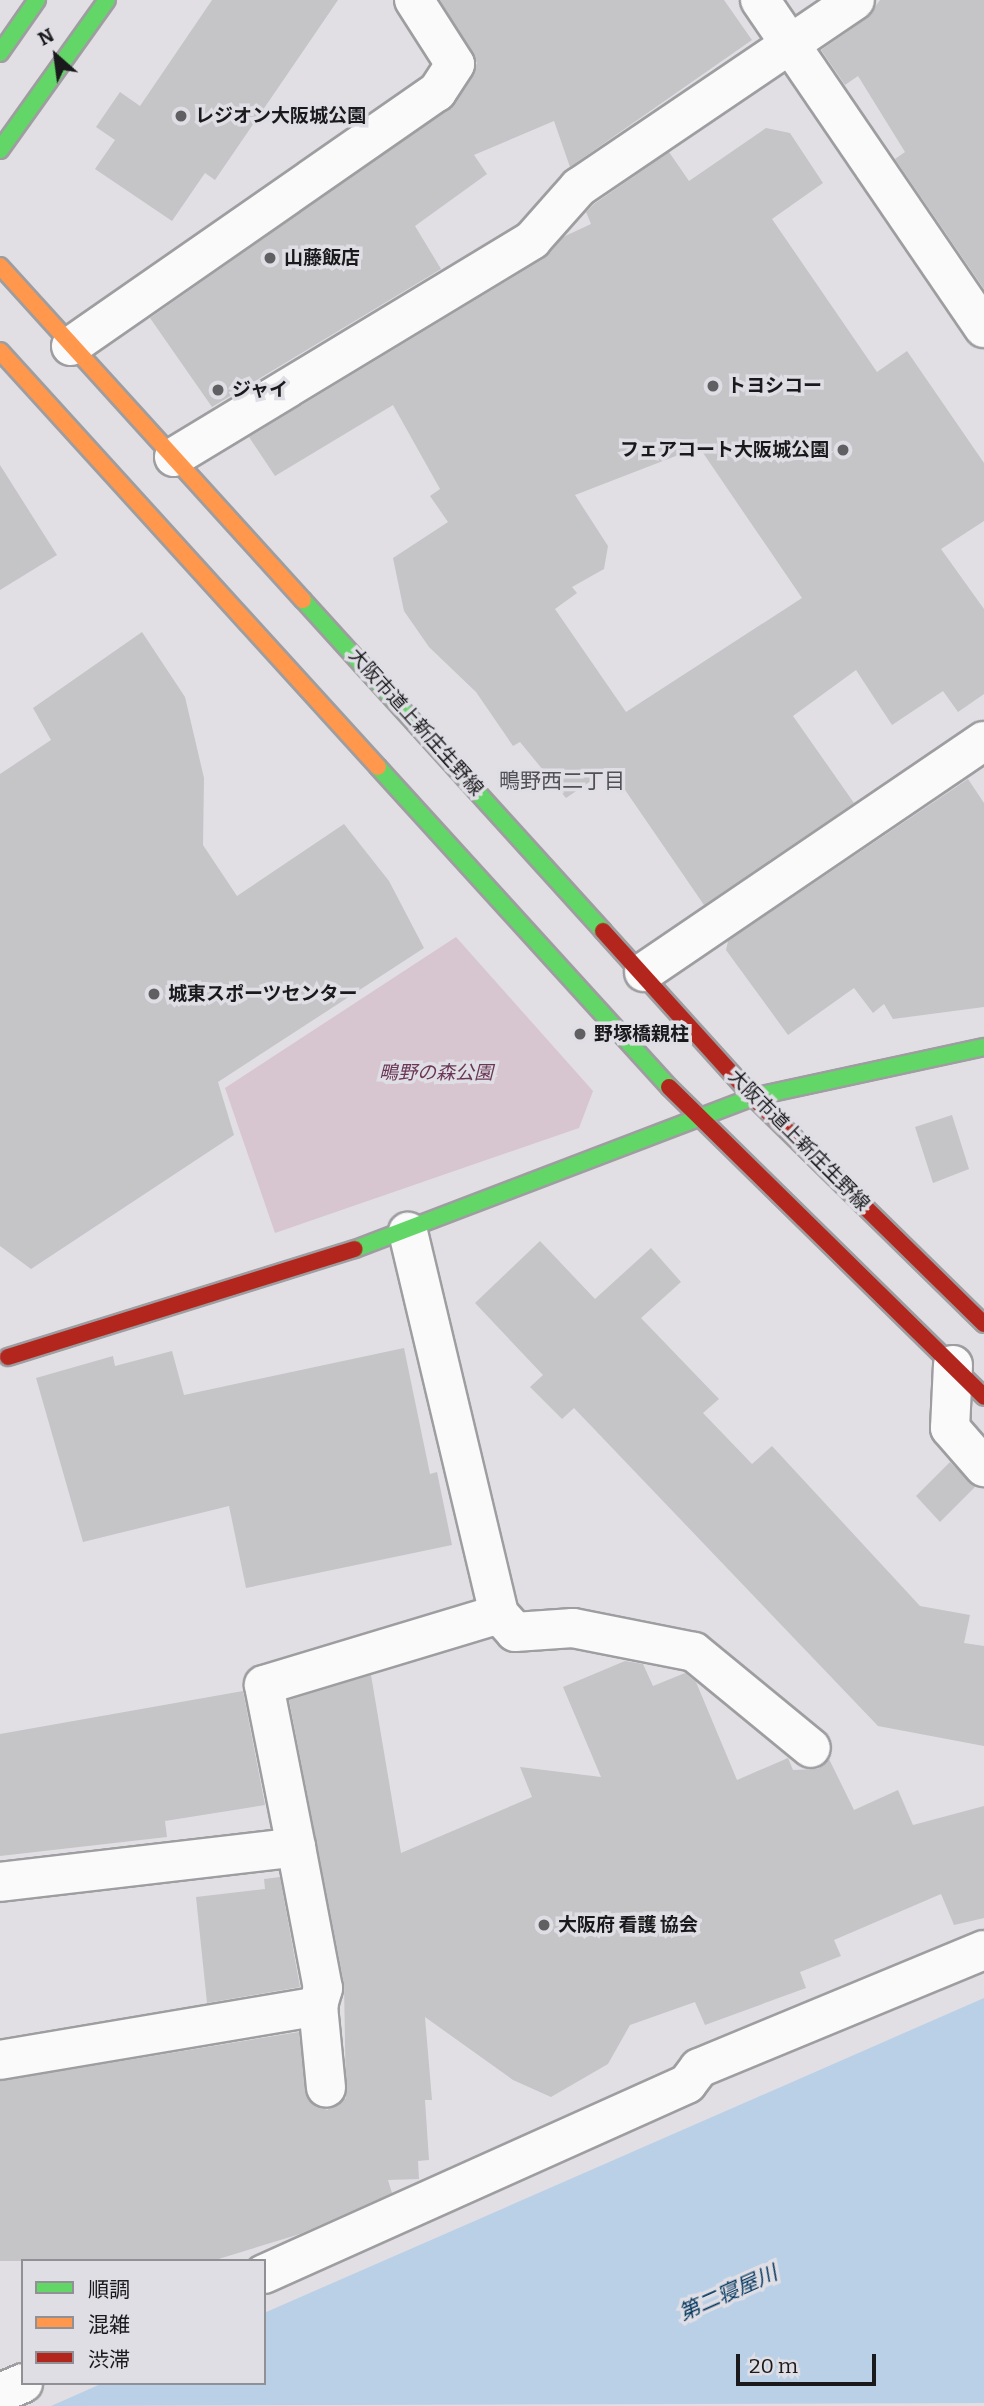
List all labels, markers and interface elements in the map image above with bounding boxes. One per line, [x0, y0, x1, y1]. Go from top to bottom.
north arrow [21, 21, 91, 91]
text: N [34, 23, 58, 51]
place label: レジオン大阪城公園 [195, 105, 366, 127]
marker: レジオン大阪城公園 [173, 108, 189, 124]
place label: 山藤飯店 [284, 247, 360, 269]
marker: 山藤飯店 [262, 250, 278, 266]
place label: トヨシコー [727, 375, 822, 397]
marker: トヨシコー [705, 378, 721, 394]
place label: ジャイ [232, 379, 289, 401]
marker: ジャイ [210, 382, 226, 398]
place label: フェアコート大阪城公園 [620, 439, 829, 461]
marker: フェアコート大阪城公園 [835, 442, 851, 458]
street label: 大阪市道上新庄生野線 [344, 644, 488, 800]
district label: 鴫野西二丁目 [499, 768, 625, 794]
place label: 城東スポーツセンター [168, 983, 358, 1005]
marker: 城東スポーツセンター [146, 986, 162, 1002]
place label: 野塚橋親柱 [594, 1023, 689, 1045]
marker: 野塚橋親柱 [572, 1026, 588, 1042]
park label: 鴫野の森公園 [379, 1062, 493, 1084]
street label: 大阪市道上新庄生野線 [724, 1065, 874, 1215]
place label: 大阪府 看護 協会 [558, 1914, 698, 1936]
marker: 大阪府 看護 協会 [536, 1917, 552, 1933]
legend [21, 2259, 266, 2385]
water label: 第二寝屋川 [675, 2260, 781, 2326]
text: 順調 [88, 2277, 130, 2303]
text: 混雑 [88, 2312, 130, 2338]
scale bar [739, 2340, 879, 2384]
text: 渋滞 [88, 2347, 130, 2373]
text: 20 m [749, 2353, 798, 2379]

